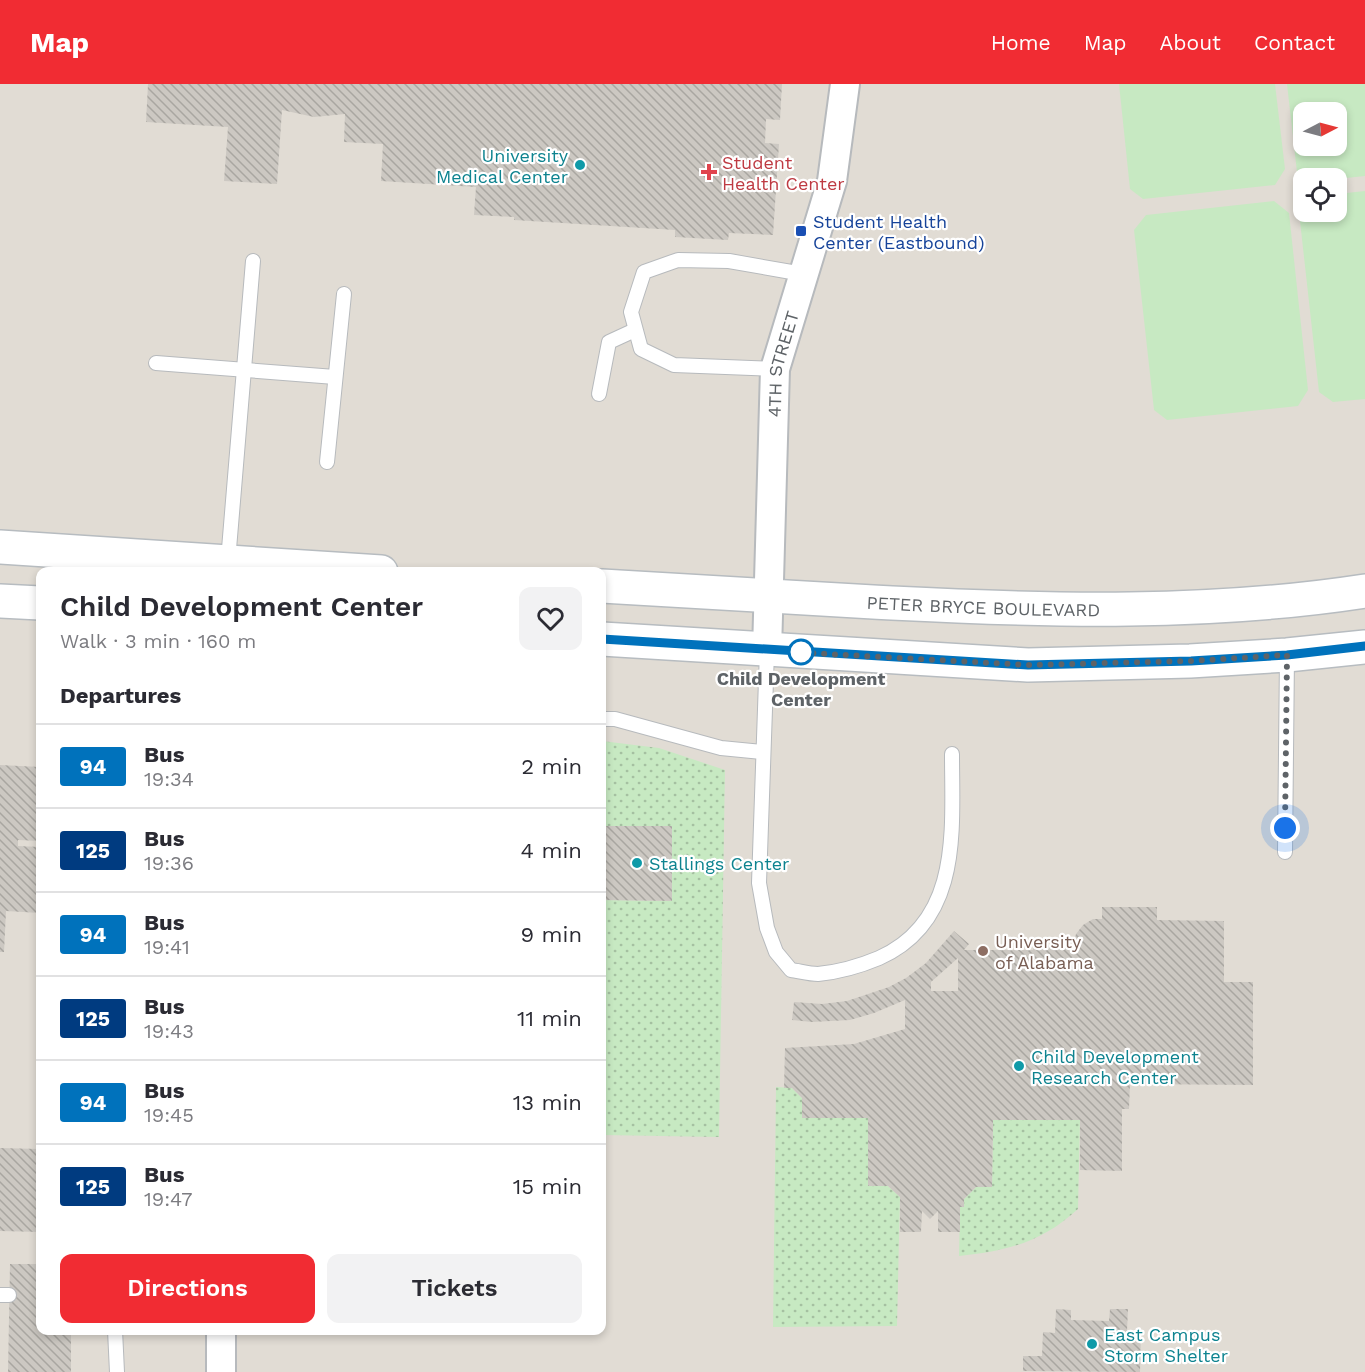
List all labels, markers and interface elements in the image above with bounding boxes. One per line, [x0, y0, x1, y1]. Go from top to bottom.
text: Map [30, 26, 89, 59]
text: Home [991, 30, 1051, 55]
text: Map [1084, 30, 1127, 55]
text: About [1160, 30, 1221, 55]
text: Contact [1254, 30, 1335, 55]
north arrow [1293, 102, 1347, 156]
map controls [1293, 102, 1347, 222]
place label: University Medical Center [436, 145, 569, 187]
place label: Student Health Center [722, 152, 845, 194]
marker: University Medical Center [573, 158, 587, 172]
marker: Student Health Center [700, 163, 718, 181]
button: locate [1293, 168, 1347, 222]
place label: Student Health Center (Eastbound) [813, 211, 984, 253]
marker: Student Health Center (Eastbound) [794, 224, 808, 238]
street label: 4TH STREET [763, 308, 803, 418]
button: heart [519, 587, 582, 650]
text: Child Development Center [60, 590, 423, 623]
street label: PETER BRYCE BOULEVARD [866, 591, 1100, 620]
text: Walk · 3 min · 160 m [60, 629, 256, 653]
marker: Child Development Center [788, 639, 814, 665]
place label: Child Development Center [717, 668, 885, 710]
text: Departures [60, 683, 181, 708]
text: Bus [144, 742, 184, 767]
text: 94 [80, 754, 106, 779]
text: 2 min [521, 754, 582, 779]
text: 19:34 [144, 767, 194, 791]
your location [1270, 813, 1300, 843]
text: Bus [144, 826, 184, 851]
text: 125 [76, 838, 110, 863]
text: 4 min [521, 838, 582, 863]
text: 19:36 [144, 851, 194, 875]
place label: Stallings Center [649, 853, 789, 874]
marker: Stallings Center [630, 856, 644, 870]
text: Bus [144, 910, 184, 935]
text: 94 [80, 922, 106, 947]
text: 9 min [520, 922, 582, 947]
place label: University of Alabama [995, 931, 1094, 973]
text: 19:41 [144, 935, 190, 959]
marker: University of Alabama [976, 944, 990, 958]
text: Bus [144, 994, 184, 1019]
text: 125 [76, 1006, 110, 1031]
text: 11 min [517, 1006, 582, 1031]
text: 19:43 [144, 1019, 194, 1043]
place label: Child Development Research Center [1031, 1046, 1199, 1088]
marker: Child Development Research Center [1012, 1059, 1026, 1073]
text: Bus [144, 1078, 184, 1103]
text: 94 [80, 1090, 106, 1115]
text: 13 min [513, 1090, 582, 1115]
text: 19:45 [144, 1103, 194, 1127]
text: Bus [144, 1162, 184, 1187]
text: 125 [76, 1174, 110, 1199]
text: 15 min [513, 1174, 582, 1199]
text: 19:47 [144, 1187, 193, 1211]
button: Directions [60, 1254, 315, 1323]
button: Tickets [327, 1254, 582, 1323]
place label: East Campus Storm Shelter [1104, 1324, 1228, 1366]
marker: East Campus Storm Shelter [1085, 1337, 1099, 1351]

